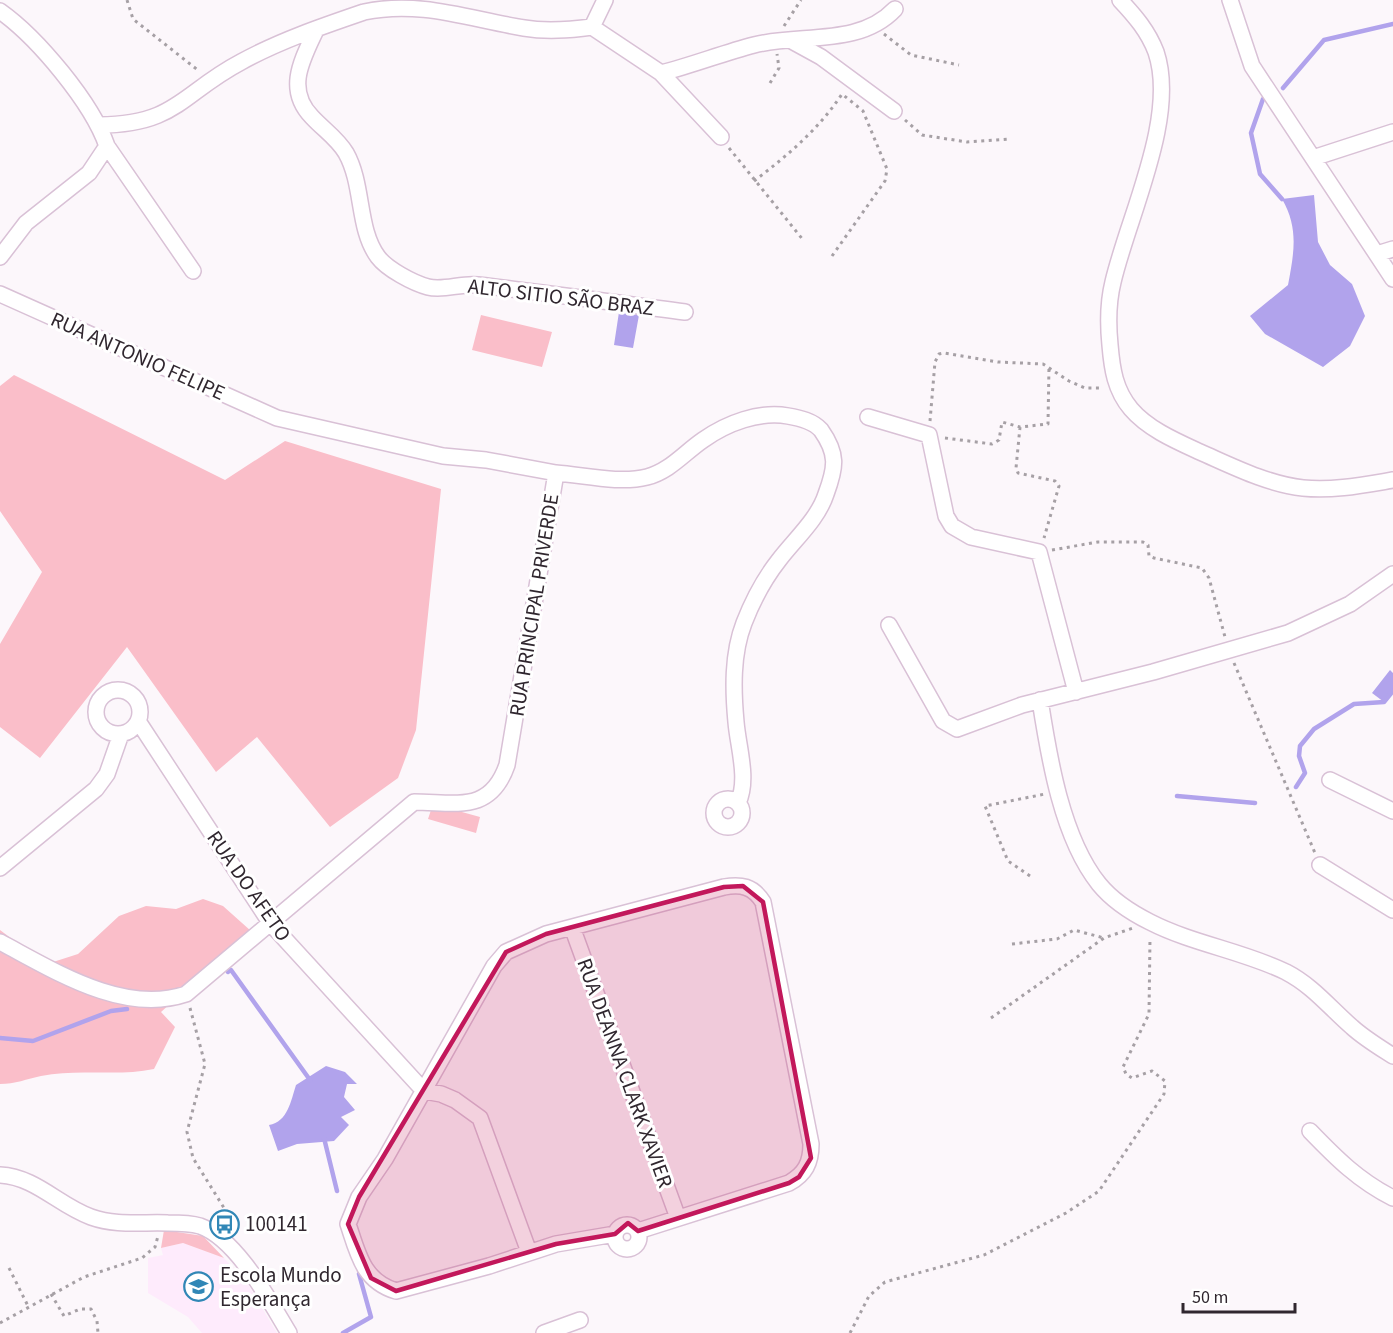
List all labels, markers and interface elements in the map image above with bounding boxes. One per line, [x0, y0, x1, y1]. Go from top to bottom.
street label: ALTO SITIO SÃO BRAZ [466, 271, 656, 323]
street label: RUA ANTONIO FELIPE [46, 304, 230, 408]
street label: RUA PRINCIPAL PRIVERDE [502, 491, 566, 719]
street label: RUA DO AFETO [200, 824, 298, 948]
street label: RUA DEANNA CLARK XAVIER [569, 954, 681, 1192]
bus stop icon: 100141 [208, 1208, 240, 1240]
place label: 100141 [245, 1209, 308, 1239]
place label: Escola Mundo Esperança [220, 1260, 342, 1314]
school or university icon: Escola Mundo Esperança [183, 1271, 215, 1303]
scale bar [1183, 1276, 1296, 1314]
text: 50 m [1192, 1285, 1228, 1310]

